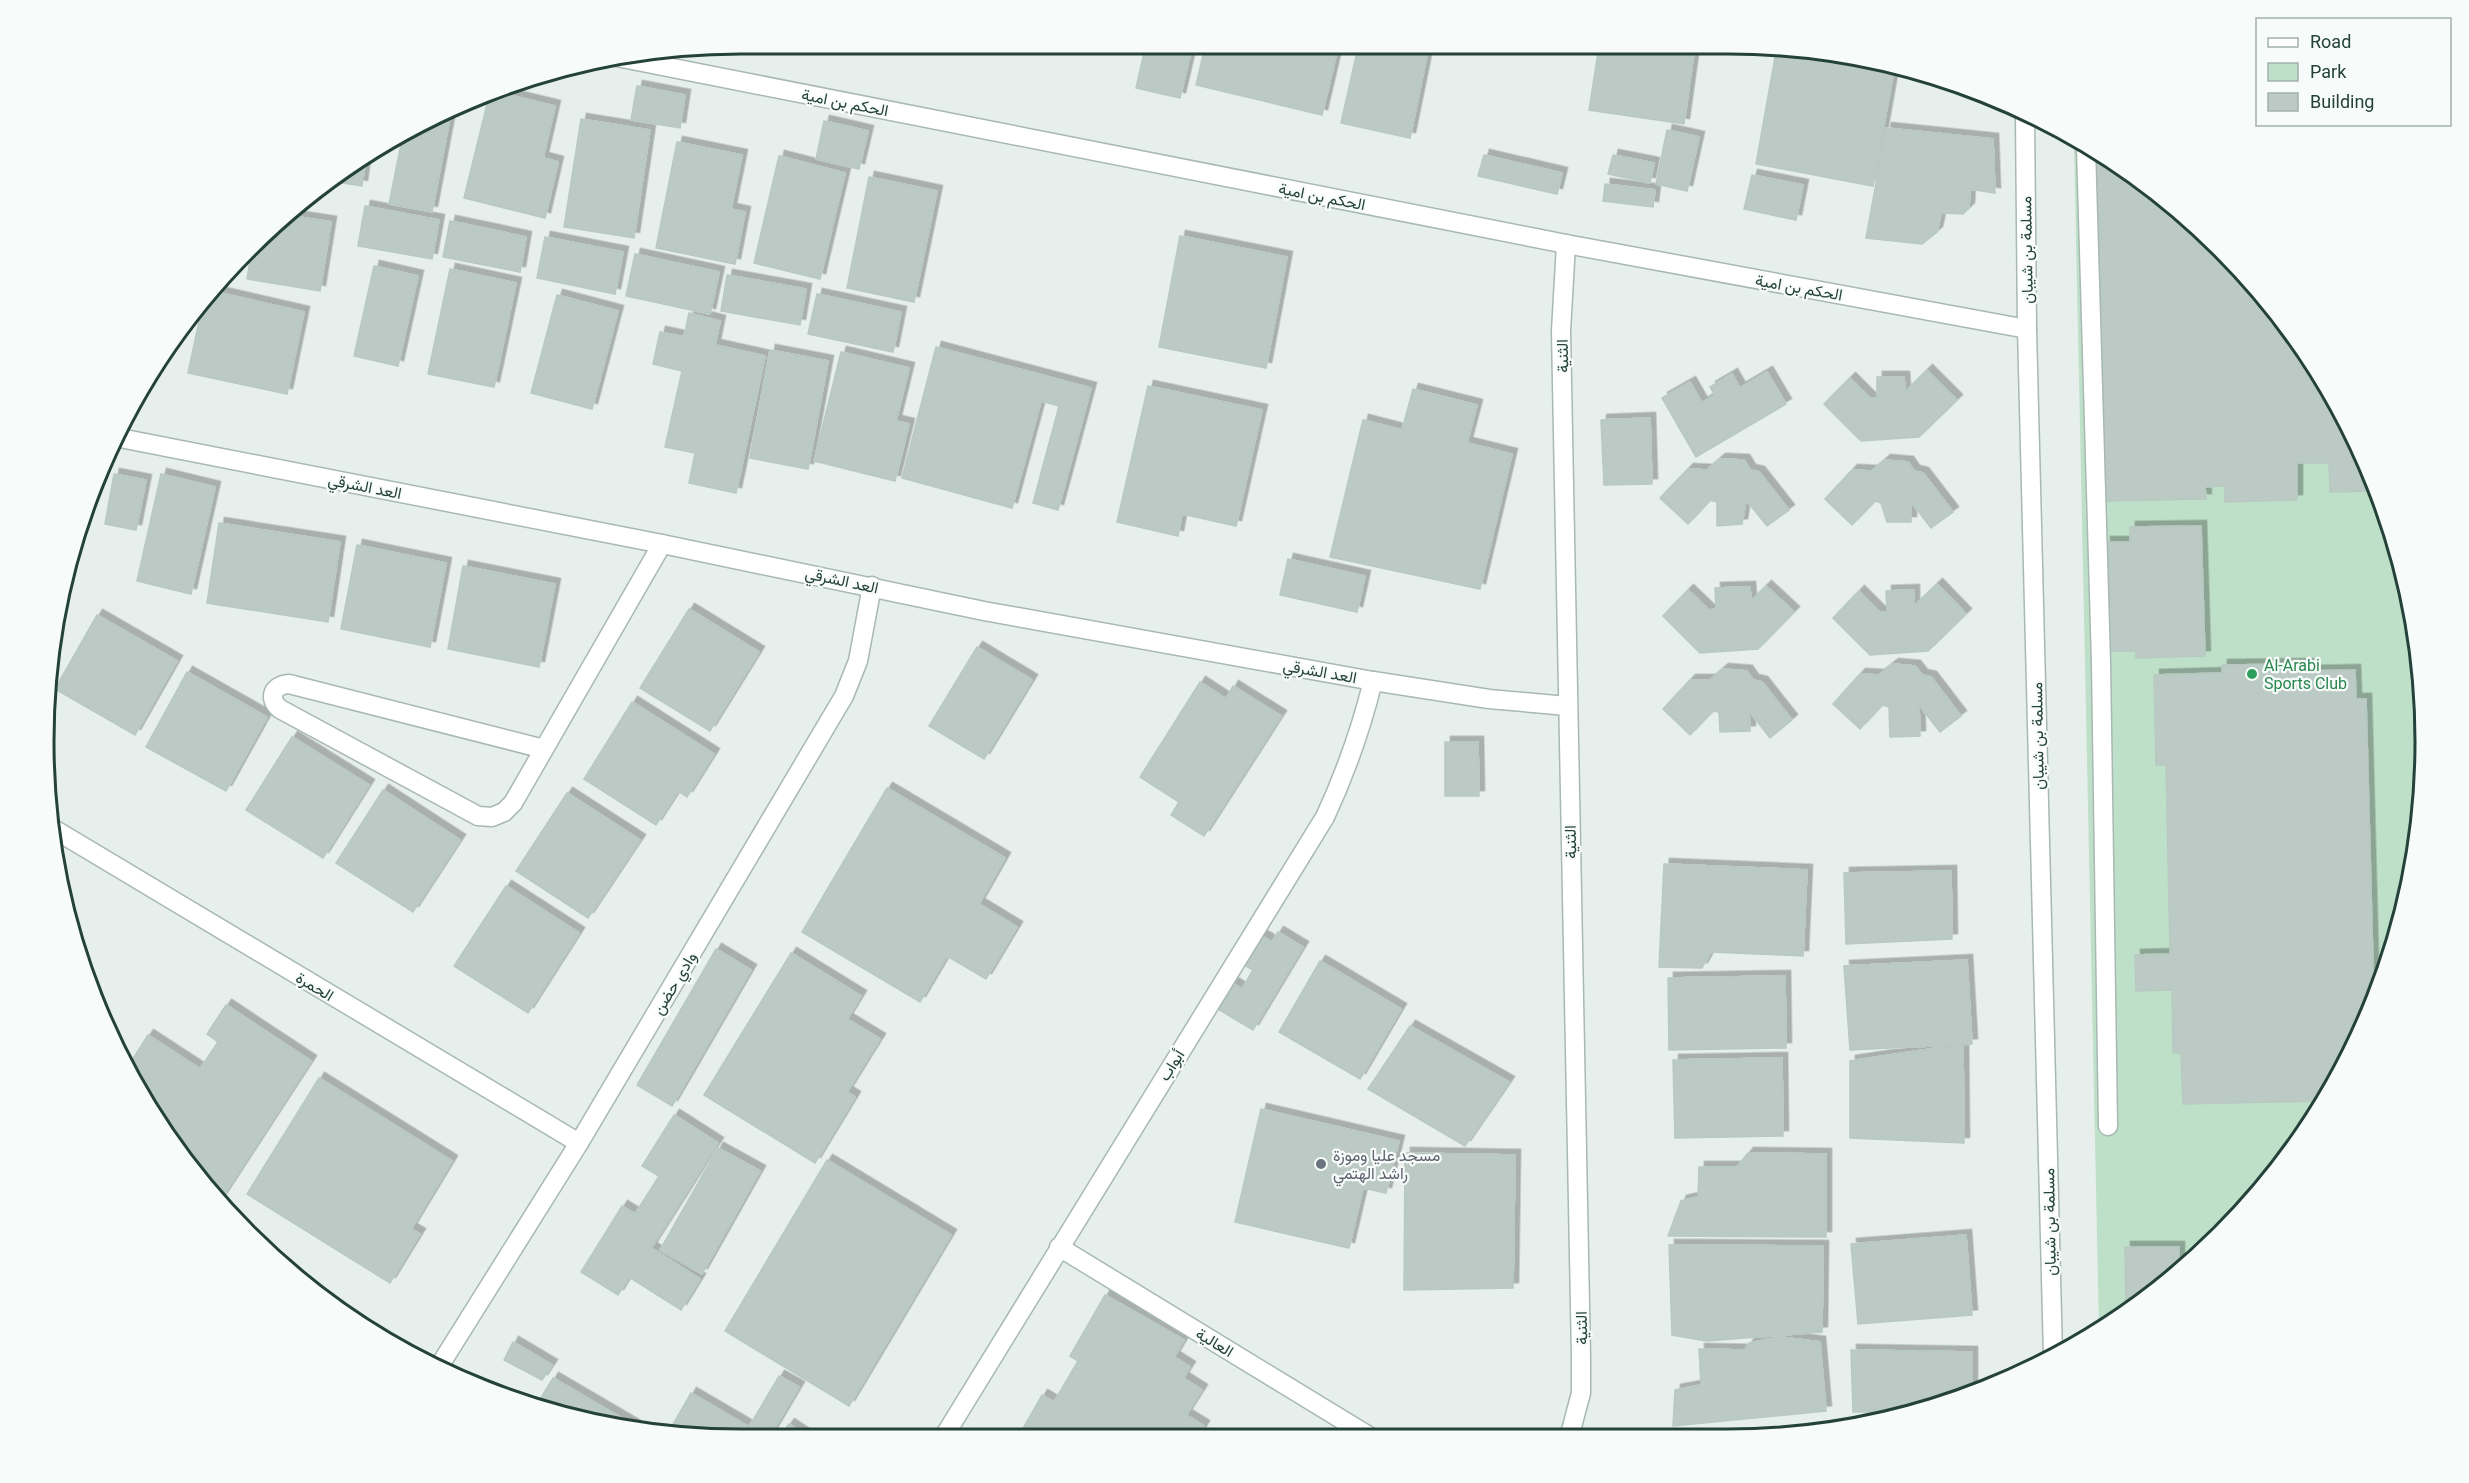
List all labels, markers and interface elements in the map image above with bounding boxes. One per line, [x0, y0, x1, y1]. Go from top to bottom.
legend [2256, 18, 2451, 126]
text: Road [2310, 31, 2351, 52]
text: Park [2310, 61, 2347, 82]
street label: الحكم بن امية [800, 85, 890, 121]
text: Building [2310, 91, 2374, 112]
street label: الحكم بن امية [1277, 179, 1367, 215]
street label: مسلمة بن شيبان [2016, 196, 2038, 304]
street label: الحكم بن امية [1754, 270, 1844, 305]
street label: الثنية [1553, 339, 1572, 373]
street label: العد الشرقي [326, 470, 403, 507]
street label: العد الشرقي [803, 563, 880, 601]
street label: العد الشرقي [1281, 656, 1358, 691]
place label: Al-Arabi Sports Club [2264, 656, 2347, 693]
marker: Al-Arabi Sports Club [2245, 667, 2259, 681]
street label: مسلمة بن شيبان [2027, 682, 2049, 790]
street label: الثنية [1561, 825, 1580, 859]
street label: وادي حضن [648, 948, 704, 1020]
street label: الحمرة [292, 968, 337, 1006]
street label: أبواب [1155, 1046, 1189, 1085]
place label: مسجد عليا وموزة راشد الهتمي [1333, 1146, 1440, 1187]
marker: مسجد عليا وموزة راشد الهتمي [1314, 1157, 1328, 1171]
street label: مسلمة بن شيبان [2039, 1168, 2061, 1276]
street label: الثنية [1572, 1311, 1591, 1345]
street label: العالية [1193, 1324, 1237, 1361]

